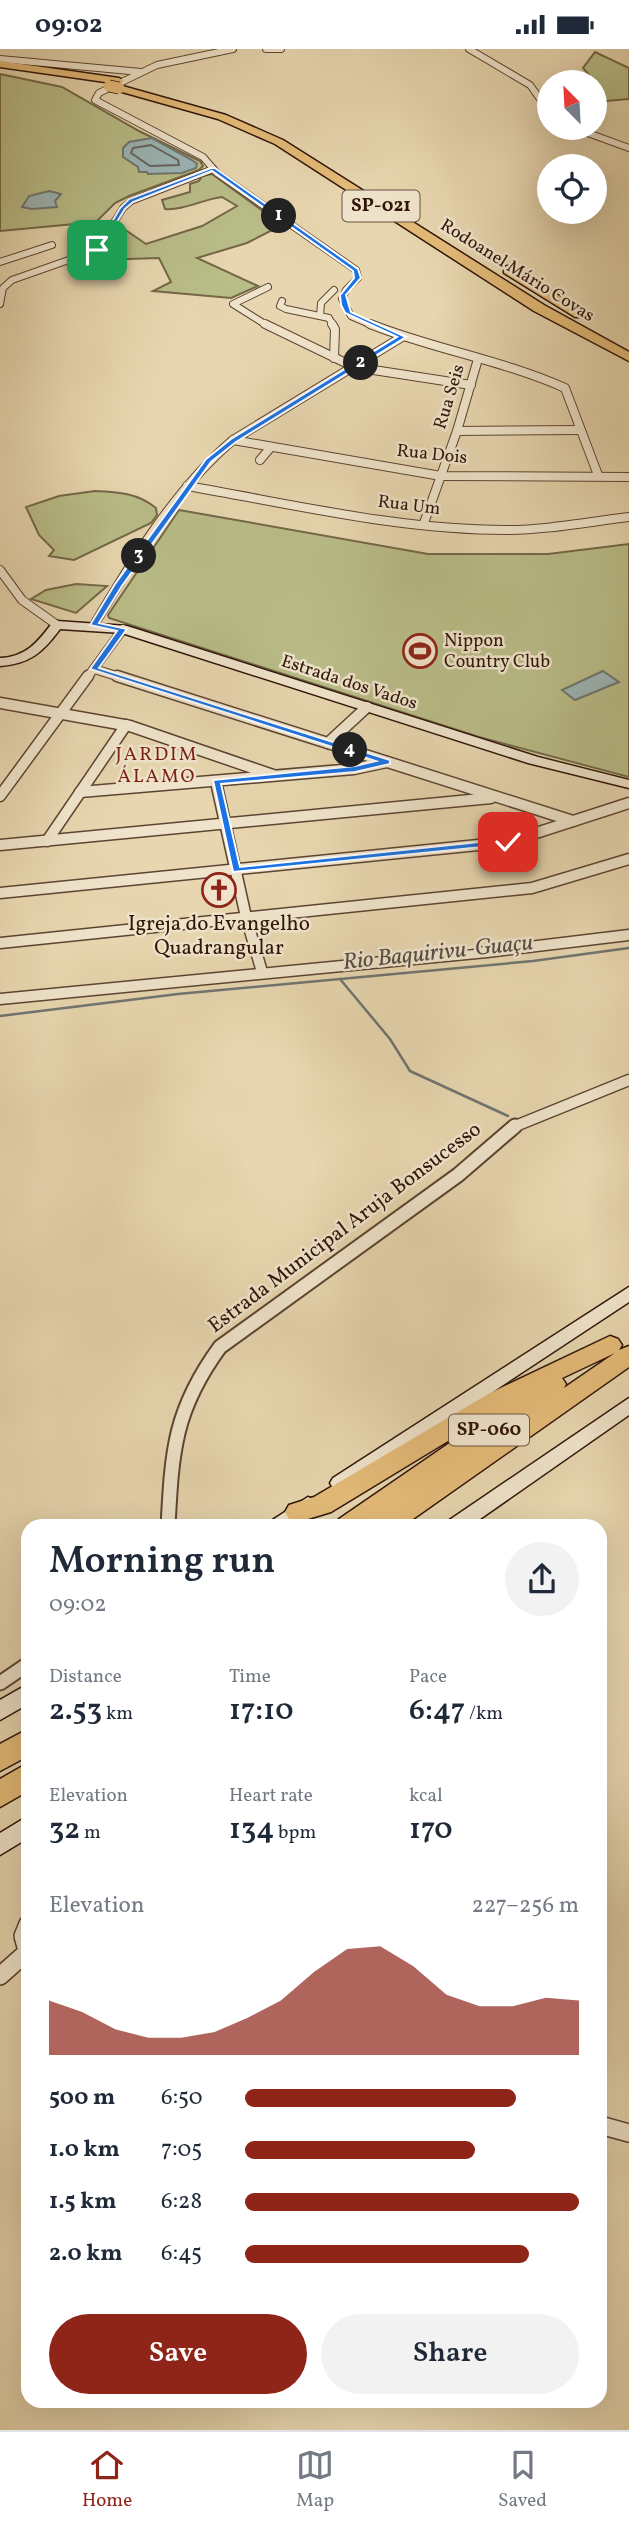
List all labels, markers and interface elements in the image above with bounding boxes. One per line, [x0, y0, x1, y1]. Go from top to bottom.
text: 09:02 [35, 7, 102, 43]
north arrow [537, 70, 607, 140]
map controls [537, 70, 607, 224]
button: locate [537, 154, 607, 224]
road number: SP-021 [342, 190, 420, 221]
pin: 1 [262, 199, 296, 233]
text: 1 [275, 202, 282, 228]
street label: Rodoanel Mário Covas [435, 213, 599, 329]
pin [67, 220, 127, 280]
icon: arrive [78, 231, 116, 269]
pin: 2 [344, 345, 378, 381]
text: 2 [356, 349, 365, 375]
street label: Rua Seis [428, 361, 472, 433]
street label: Rua Dois [395, 439, 469, 471]
street label: Rua Um [376, 490, 442, 522]
pin: 3 [122, 539, 156, 573]
text: 3 [134, 542, 143, 568]
place label: Nippon Country Club [444, 629, 550, 675]
sports icon: Nippon Country Club [401, 632, 439, 670]
street label: Estrada dos Vados [278, 649, 420, 717]
pin: 4 [332, 733, 368, 767]
text: 4 [344, 736, 355, 762]
district label: JARDIM ÁLAMO [116, 742, 198, 790]
pin [478, 812, 538, 872]
icon: check [489, 823, 527, 861]
church icon: Igreja do Evangelho Quadrangular [200, 871, 238, 909]
place label: Igreja do Evangelho Quadrangular [128, 910, 310, 963]
water label: Rio Baquirivu-Guaçu [341, 927, 535, 979]
street label: Estrada Municipal Aruja Bonsucesso [202, 1115, 488, 1341]
road number: SP-060 [449, 1415, 529, 1445]
text: Morning run [49, 1536, 275, 1589]
button: share [505, 1542, 579, 1616]
text: 09:02 [49, 1589, 107, 1621]
text: Distance [49, 1664, 122, 1690]
text: Time [229, 1664, 271, 1690]
text: Pace [409, 1664, 447, 1690]
text: 2.53 [49, 1690, 102, 1732]
text: 17:10 [229, 1690, 293, 1732]
text: 6:47 [409, 1690, 465, 1732]
text: km [102, 1701, 133, 1727]
text: /km [465, 1701, 503, 1727]
text: Elevation [49, 1783, 128, 1809]
text: Heart rate [229, 1783, 313, 1809]
text: kcal [409, 1783, 443, 1809]
text: 32 [49, 1809, 80, 1851]
text: 134 [229, 1809, 274, 1851]
text: 170 [409, 1809, 453, 1851]
text: m [80, 1820, 101, 1846]
text: bpm [274, 1820, 316, 1846]
text: Elevation [49, 1890, 145, 1922]
text: 227–256 m [472, 1890, 579, 1922]
text: 500 m [49, 2082, 115, 2114]
text: 6:50 [161, 2082, 203, 2114]
text: 1.0 km [49, 2134, 120, 2166]
text: 7:05 [161, 2134, 202, 2166]
text: 1.5 km [49, 2186, 116, 2218]
text: 6:28 [161, 2186, 202, 2218]
text: 2.0 km [49, 2238, 122, 2270]
text: 6:45 [161, 2238, 202, 2270]
button: Save [49, 2314, 307, 2394]
button: Share [321, 2314, 579, 2394]
tab: Home [82, 2446, 132, 2514]
tab: Map [296, 2446, 334, 2514]
tab: Saved [498, 2446, 547, 2514]

